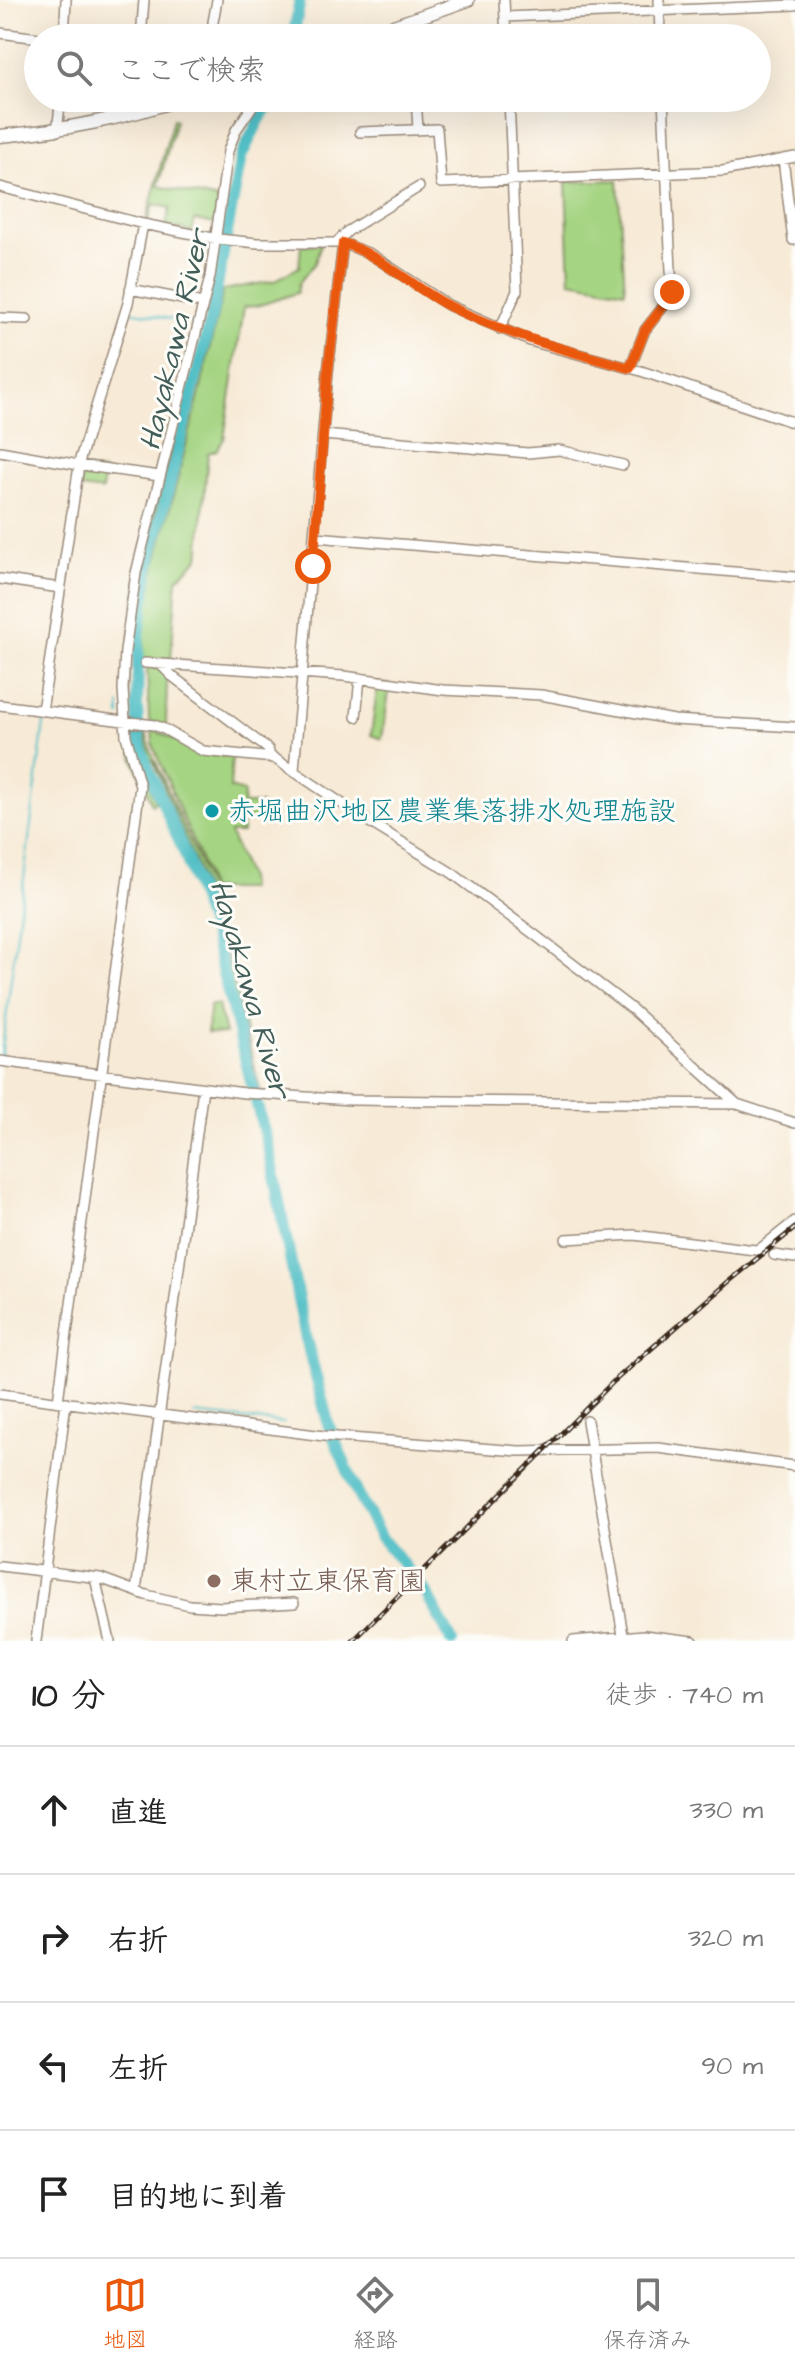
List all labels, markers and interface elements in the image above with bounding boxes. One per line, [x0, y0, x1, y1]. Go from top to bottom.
search box [24, 24, 771, 112]
icon: search [52, 46, 96, 90]
text: ここで検索 [116, 50, 266, 92]
water label: Hayakawa River [129, 222, 222, 454]
route end [654, 274, 690, 310]
route start [295, 548, 331, 584]
place label: 赤堀曲沢地区農業集落排水処理施設 [228, 792, 676, 831]
marker: 赤堀曲沢地区農業集落排水処理施設 [203, 802, 221, 820]
water label: Hayakawa River [198, 875, 302, 1106]
place label: 東村立東保育園 [230, 1562, 426, 1601]
marker: 東村立東保育園 [205, 1572, 223, 1590]
text: 10 分 [32, 1672, 105, 1720]
text: 徒歩 · 740 m [606, 1677, 763, 1713]
icon: ahead [32, 1788, 76, 1832]
text: 直進 [108, 1792, 168, 1834]
text: 330 m [689, 1792, 763, 1828]
icon: right [32, 1916, 76, 1960]
text: 右折 [108, 1920, 168, 1962]
text: 320 m [688, 1920, 763, 1956]
icon: left [32, 2044, 76, 2088]
text: 左折 [108, 2048, 168, 2090]
text: 90 m [701, 2048, 763, 2084]
icon: arrive [32, 2172, 76, 2216]
text: 目的地に到着 [108, 2176, 288, 2218]
tab: 地図 [103, 2273, 147, 2356]
tab: 経路 [353, 2273, 398, 2356]
tab: 保存済み [604, 2273, 692, 2356]

